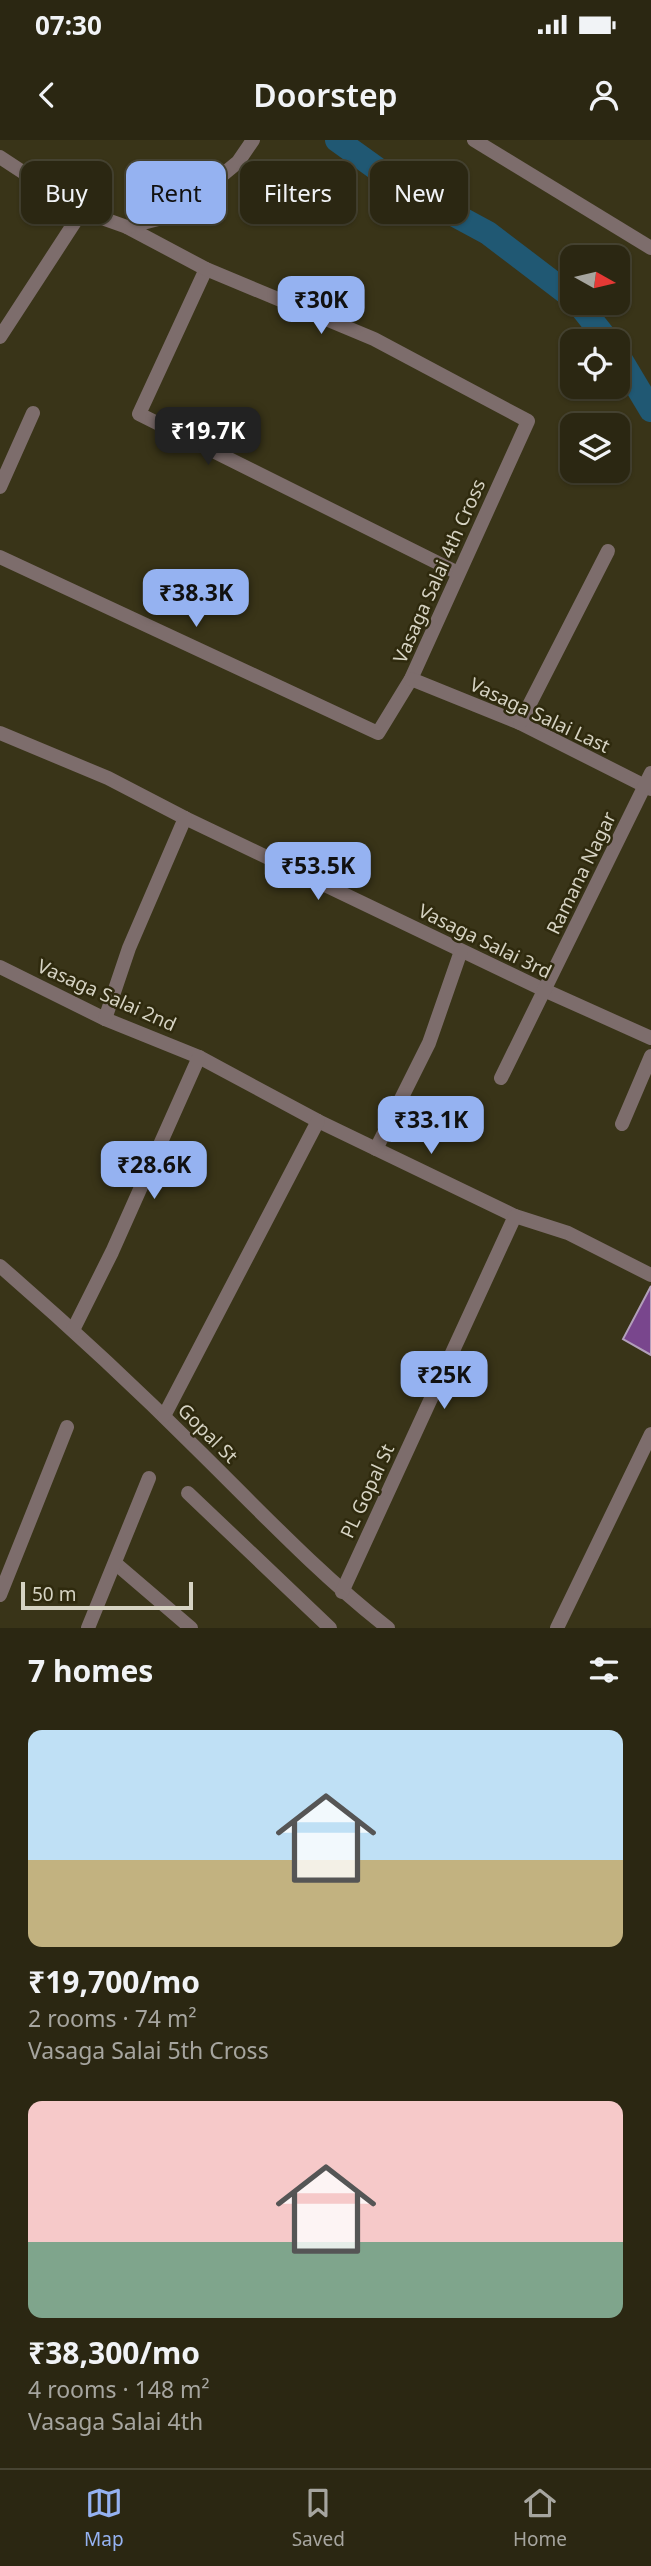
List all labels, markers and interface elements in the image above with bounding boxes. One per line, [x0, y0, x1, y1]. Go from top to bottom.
text: 07:30 [35, 7, 102, 43]
text: Doorstep [253, 73, 398, 116]
icon: back [28, 76, 66, 114]
icon: person [585, 76, 623, 114]
chip: Buy [21, 161, 112, 224]
chip: Rent [126, 161, 226, 224]
chip: Filters [240, 161, 356, 224]
chip: New [370, 161, 468, 224]
north arrow [560, 245, 630, 315]
map controls [560, 245, 630, 483]
pin: ₹30K [280, 276, 362, 336]
text: ₹30K [294, 283, 348, 315]
button: locate [560, 329, 630, 399]
pin: ₹19.7K [151, 408, 265, 467]
button: layers [560, 413, 630, 483]
text: ₹19.7K [171, 414, 245, 446]
street label: Vasaga Salai 4th Cross [387, 475, 491, 667]
pin: ₹38.3K [139, 570, 253, 629]
text: ₹38.3K [159, 576, 233, 608]
street label: Vasaga Salai Last [466, 671, 614, 759]
street label: Ramana Nagar [540, 807, 622, 939]
pin: ₹53.5K [261, 842, 375, 902]
text: ₹53.5K [281, 849, 355, 881]
street label: Vasaga Salai 3rd [414, 897, 556, 985]
street label: Vasaga Salai 2nd [33, 953, 181, 1037]
pin: ₹33.1K [374, 1096, 488, 1156]
text: ₹33.1K [394, 1103, 468, 1135]
pin: ₹28.6K [97, 1142, 211, 1201]
text: ₹28.6K [117, 1148, 191, 1180]
pin: ₹25K [403, 1352, 485, 1411]
text: ₹25K [417, 1358, 471, 1390]
street label: Gopal St [172, 1397, 244, 1469]
street label: PL Gopal St [334, 1440, 400, 1542]
scale bar [21, 1579, 192, 1611]
text: 50 m [32, 1581, 76, 1607]
text: 7 homes [28, 1650, 153, 1691]
icon: filters [585, 1651, 623, 1689]
icon: home [263, 1775, 389, 1901]
text: ₹19,700/mo [28, 1961, 200, 2002]
text: 2 rooms · 74 m² [28, 2002, 197, 2034]
text: Vasaga Salai 5th Cross [28, 2034, 269, 2066]
icon: home [263, 2146, 389, 2272]
text: ₹38,300/mo [28, 2332, 200, 2373]
text: 4 rooms · 148 m² [28, 2373, 210, 2405]
text: Vasaga Salai 4th [28, 2405, 203, 2437]
tab: Map [84, 2484, 124, 2552]
tab: Saved [292, 2484, 345, 2552]
tab: Home [513, 2484, 567, 2552]

